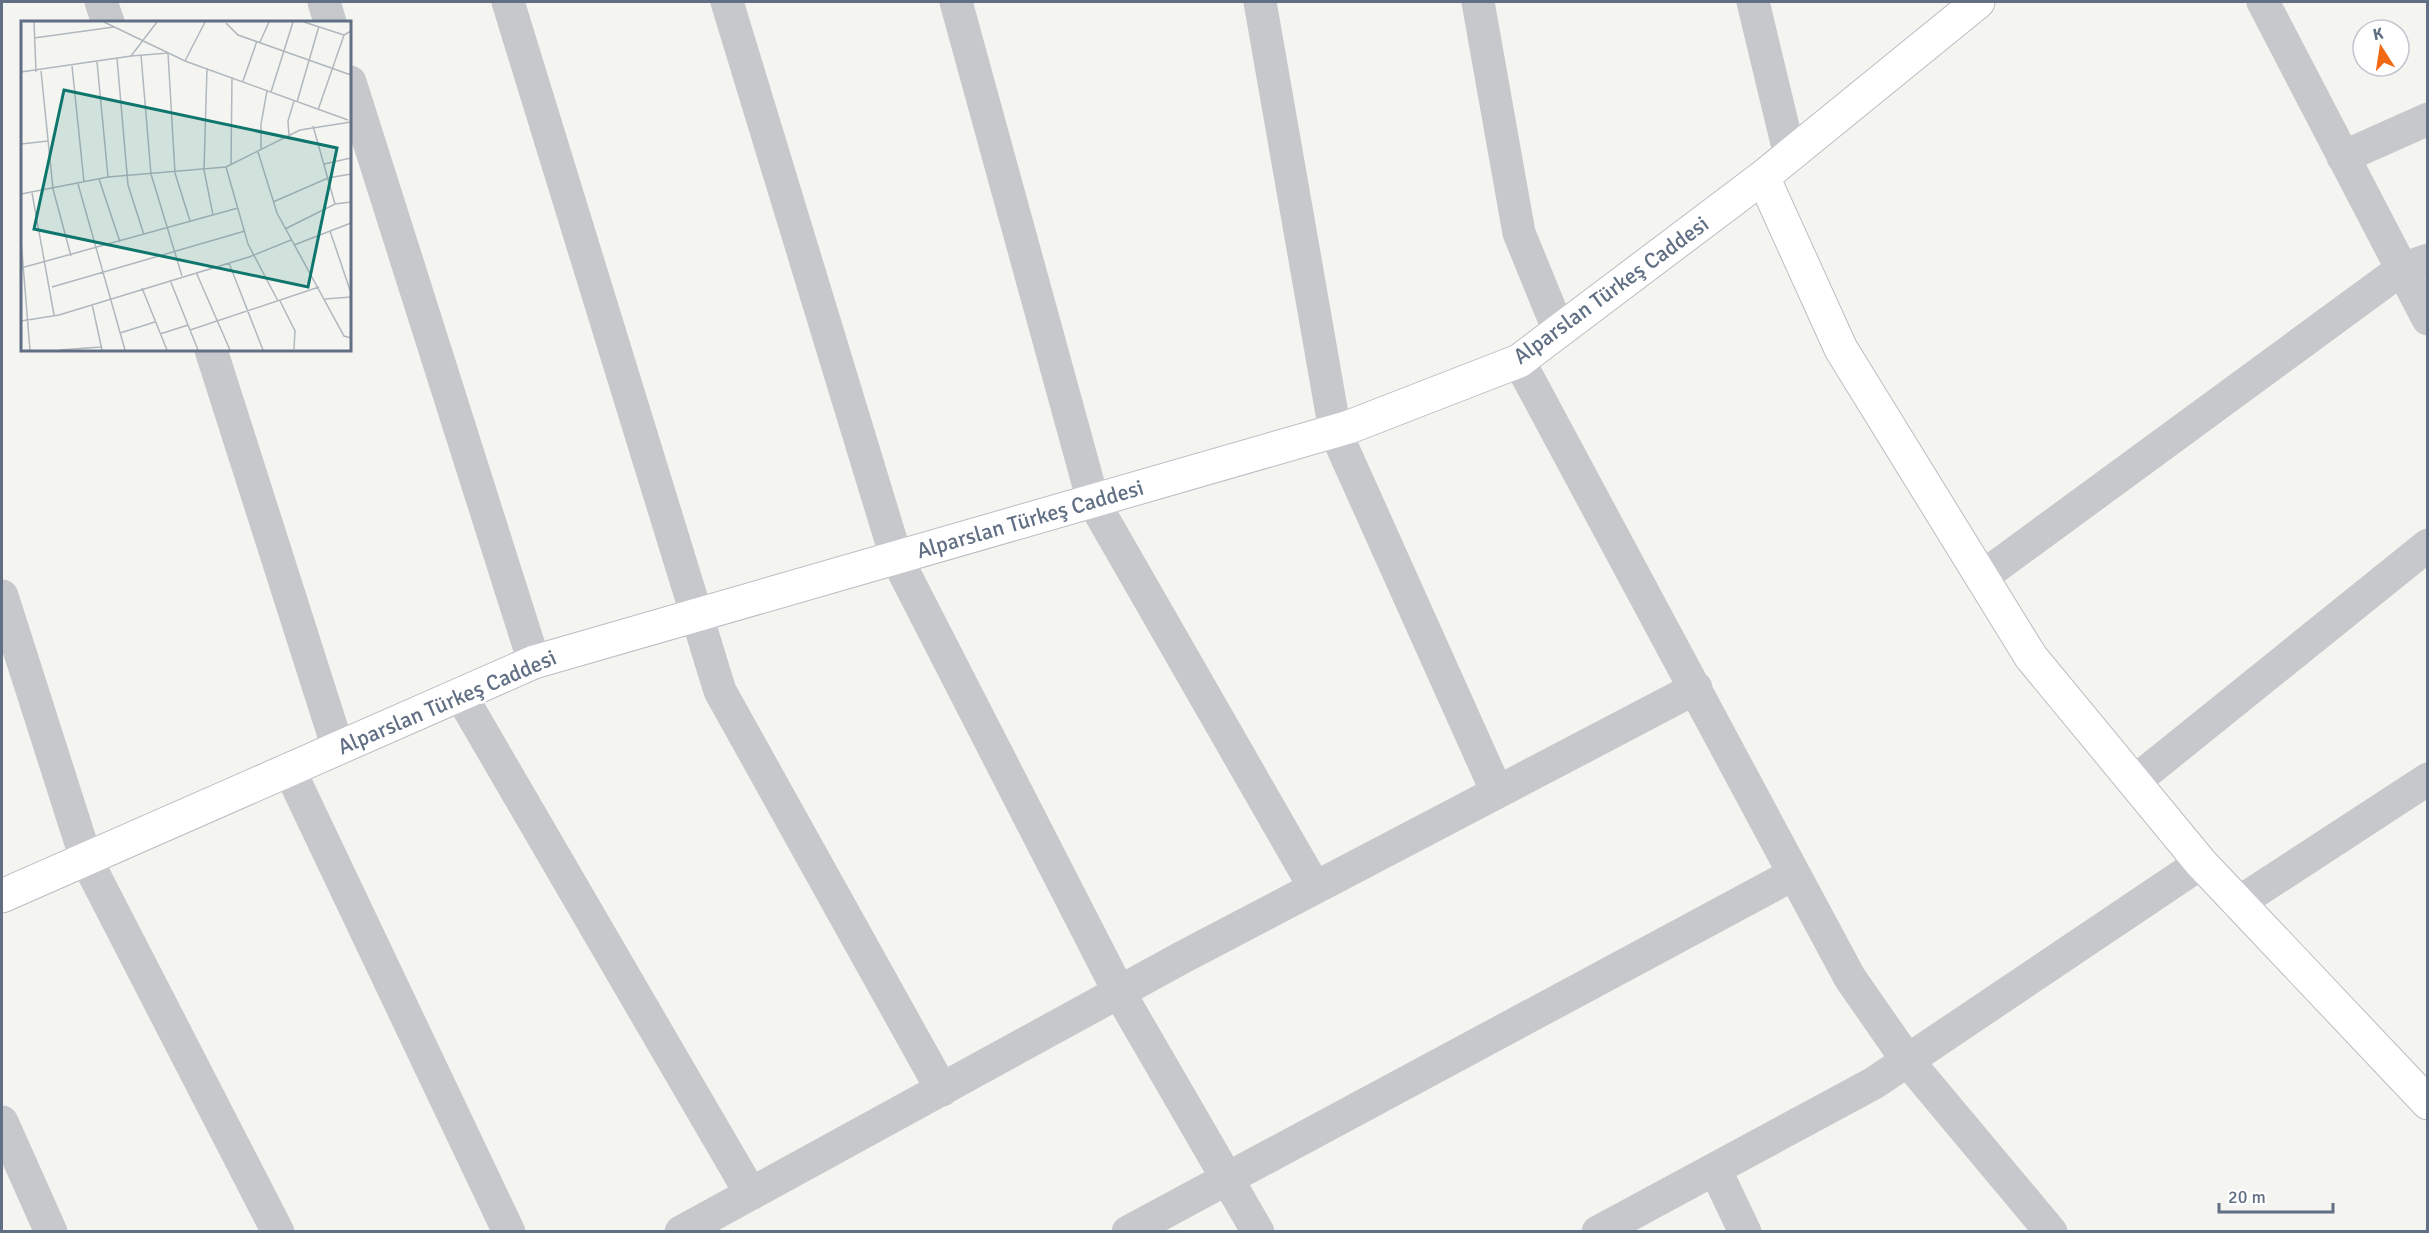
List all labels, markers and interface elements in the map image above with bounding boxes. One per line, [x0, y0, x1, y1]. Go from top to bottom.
north arrow [2351, 18, 2411, 78]
inset map [21, 21, 351, 351]
text: K [2371, 23, 2385, 45]
street label: Alparslan Türkeş Caddesi [1508, 210, 1714, 370]
street label: Alparslan Türkeş Caddesi [913, 474, 1147, 564]
street label: Alparslan Türkeş Caddesi [334, 644, 560, 760]
scale bar [2219, 1176, 2333, 1214]
text: 20 m [2228, 1186, 2266, 1208]

